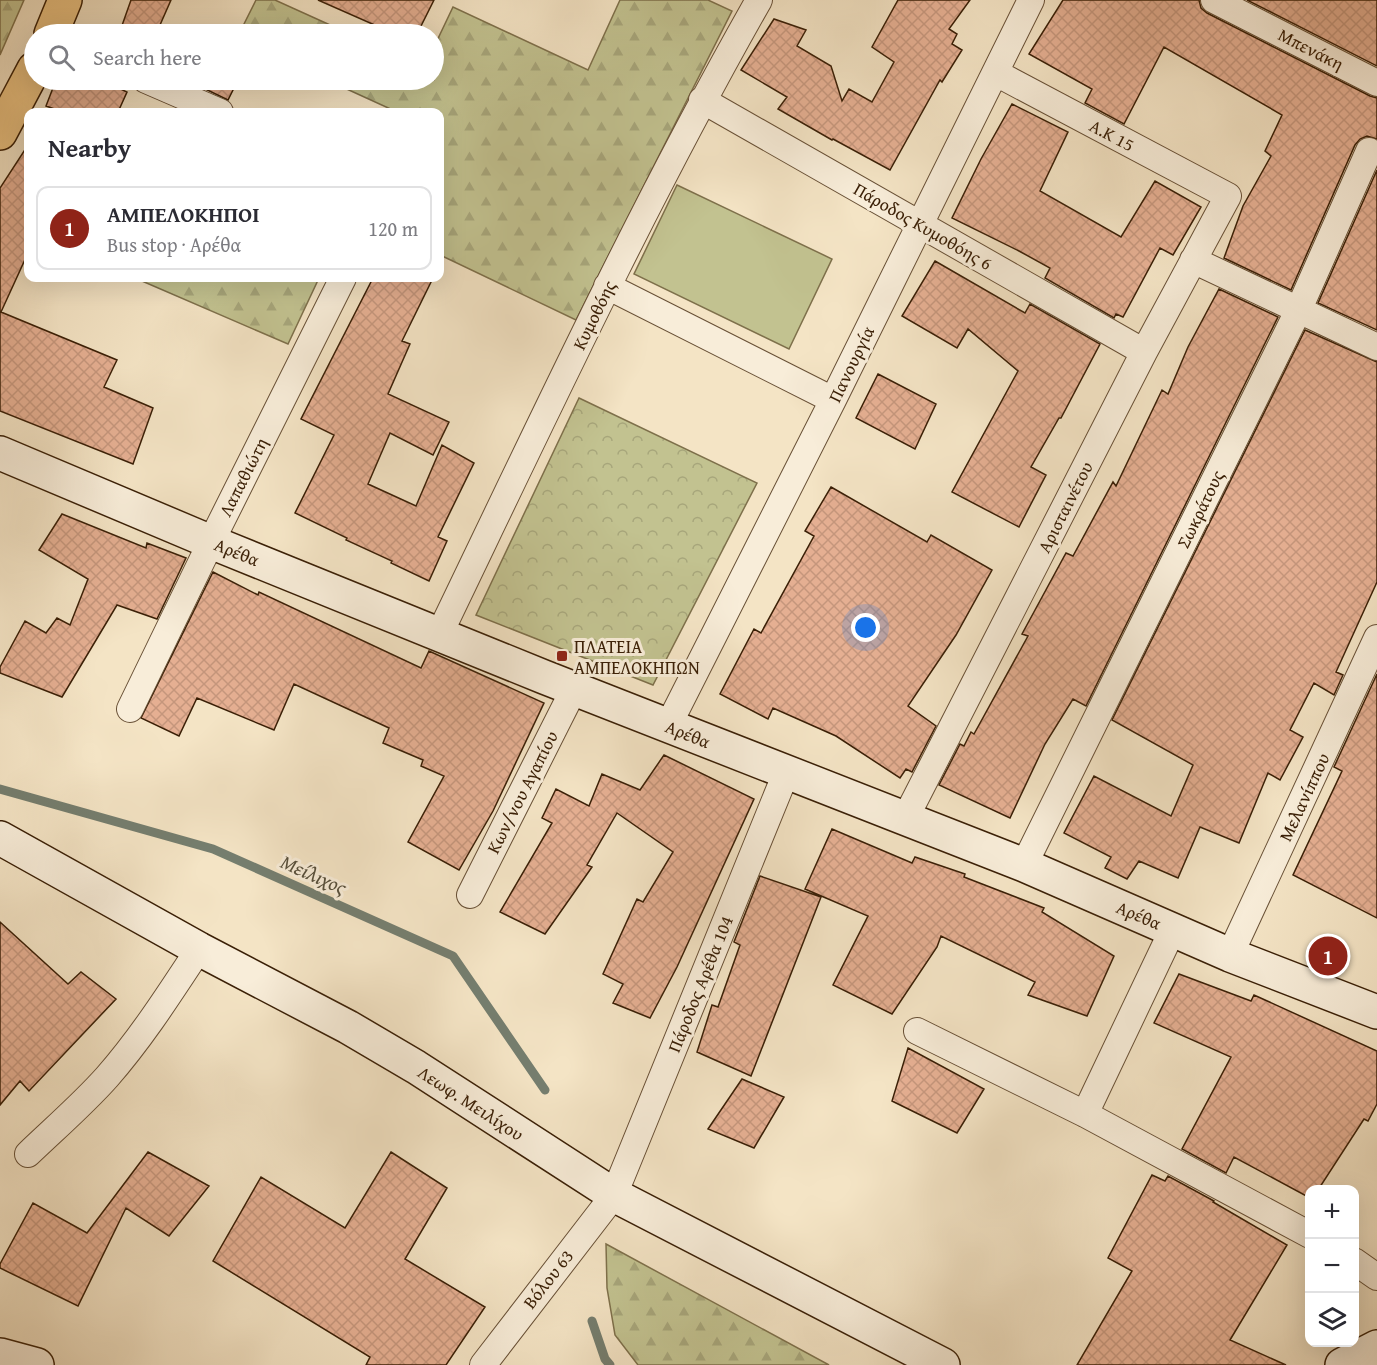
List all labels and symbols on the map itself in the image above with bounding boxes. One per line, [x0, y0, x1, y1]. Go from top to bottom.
street label: Μπενάκη [1273, 21, 1349, 77]
street label: Α.Κ 15 [1085, 112, 1139, 158]
street label: Πάροδος Κυμοθόης 6 [849, 175, 997, 277]
street label: Κυμοθόης [566, 275, 623, 354]
street label: Πανουργία [821, 321, 881, 407]
street label: Λαπαθιώτη [212, 433, 274, 521]
street label: Αρισταινέτου [1030, 457, 1100, 557]
street label: Σωκράτους [1169, 465, 1231, 553]
street label: Αρέθα [210, 531, 264, 573]
your location [851, 613, 880, 642]
place label: ΠΛΑΤΕΙΑ ΑΜΠΕΛΟΚΗΠΩΝ [574, 633, 700, 681]
marker: ΠΛΑΤΕΙΑ ΑΜΠΕΛΟΚΗΠΩΝ [555, 649, 569, 663]
street label: Αρέθα [661, 713, 715, 755]
street label: Κων/νου Αγαπίου [479, 726, 565, 858]
street label: Μελανίππου [1272, 748, 1336, 846]
water label: Μείλιχος [276, 847, 352, 902]
street label: Αρέθα [1112, 893, 1166, 937]
street label: Πάροδος Αρέθα 104 [660, 912, 740, 1056]
pin: 1 [1308, 934, 1348, 978]
street label: Λεωφ. Μειλίχου [413, 1059, 529, 1147]
street label: Βόλου 63 [516, 1244, 580, 1314]

